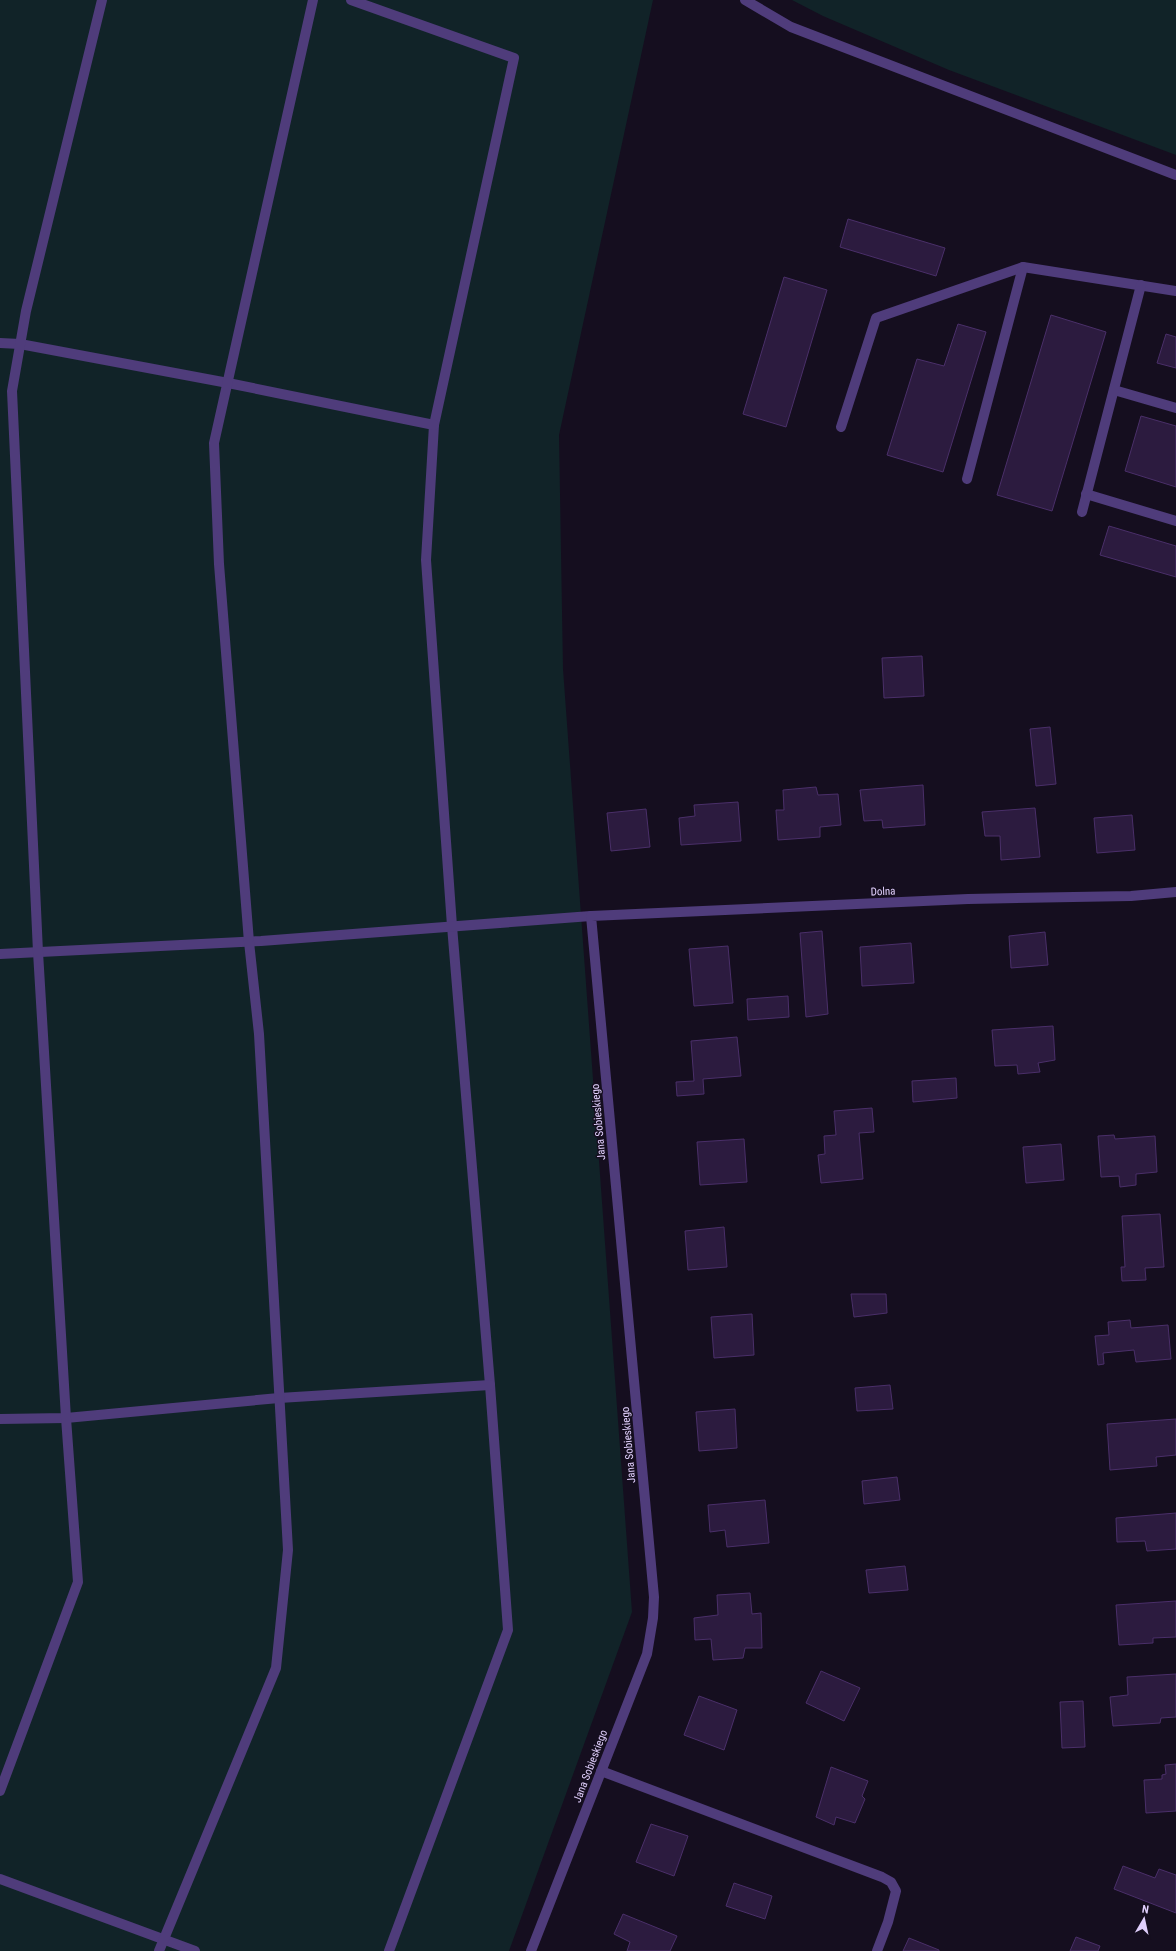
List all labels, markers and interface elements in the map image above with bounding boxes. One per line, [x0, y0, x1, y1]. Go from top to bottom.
street label: Dolna [870, 885, 896, 898]
street label: Jana Sobieskiego [589, 1083, 608, 1161]
street label: Jana Sobieskiego [619, 1406, 638, 1484]
street label: Jana Sobieskiego [571, 1728, 610, 1804]
north arrow [1124, 1899, 1164, 1939]
text: N [1141, 1903, 1150, 1917]

